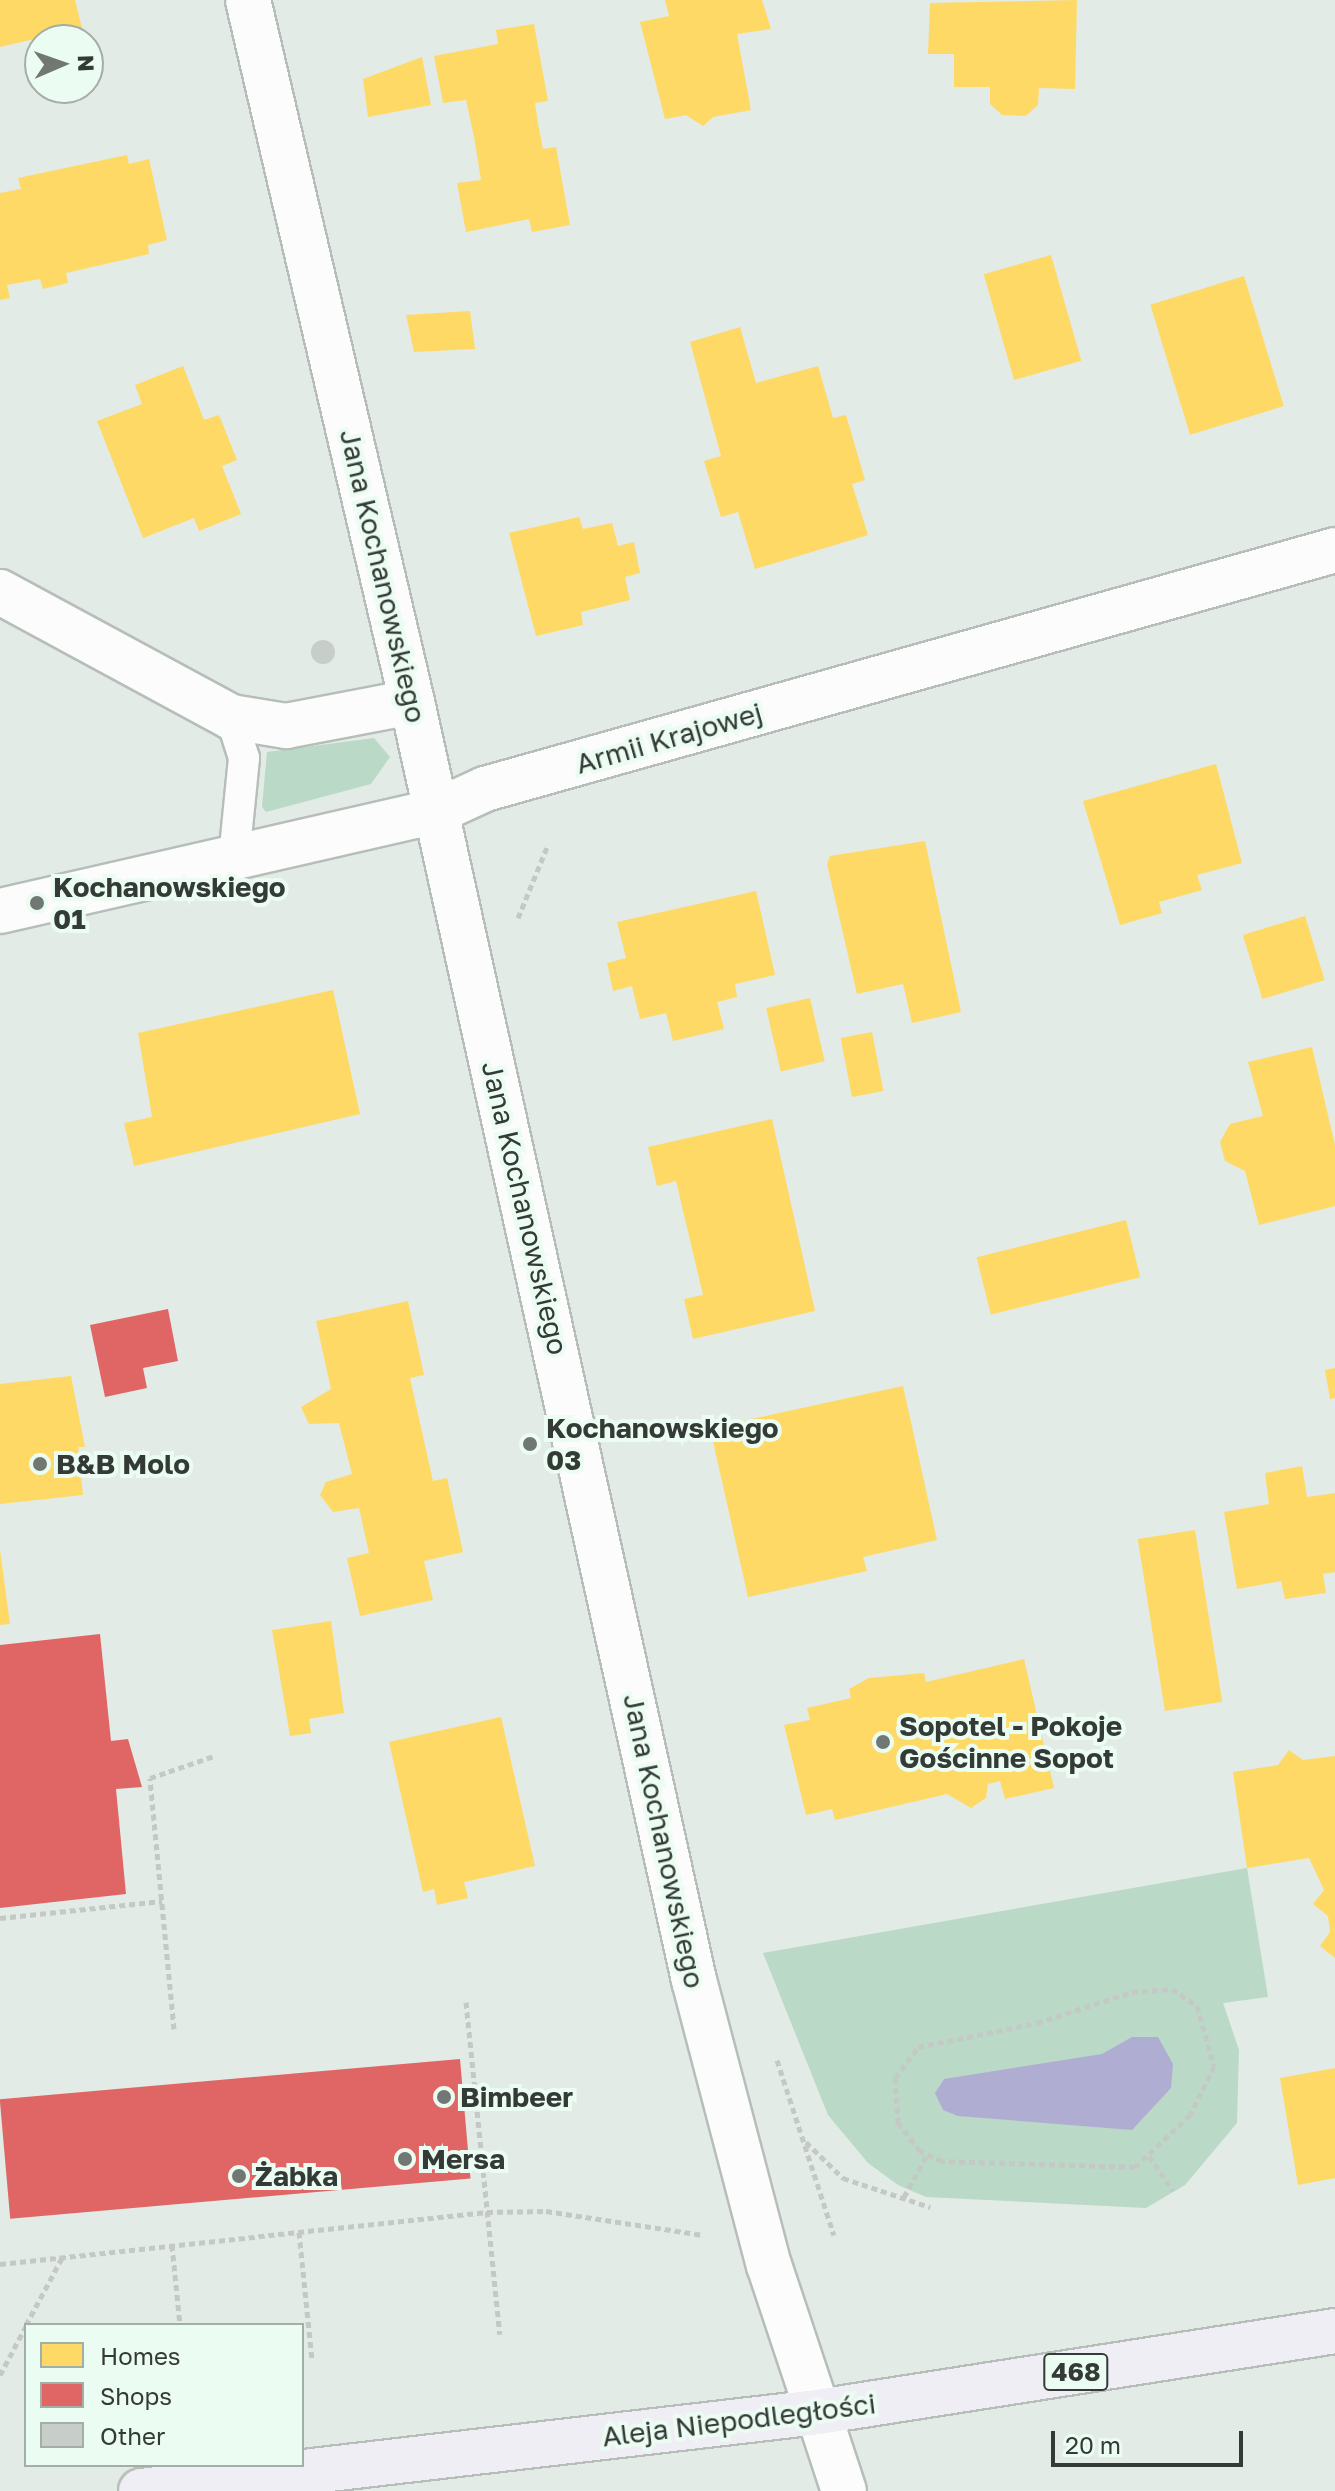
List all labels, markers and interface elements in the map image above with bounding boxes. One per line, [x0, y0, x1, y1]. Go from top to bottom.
north arrow [24, 24, 104, 104]
text: N [73, 54, 100, 72]
street label: Jana Kochanowskiego [333, 426, 433, 726]
street label: Armii Krajowej [572, 695, 766, 781]
place label: Kochanowskiego 01 [53, 870, 286, 936]
marker: Kochanowskiego 01 [28, 894, 46, 912]
street label: Jana Kochanowskiego [475, 1058, 575, 1358]
place label: Kochanowskiego 03 [546, 1411, 779, 1477]
marker: Kochanowskiego 03 [521, 1435, 539, 1453]
place label: B&B Molo [56, 1447, 190, 1481]
marker: B&B Molo [31, 1455, 49, 1473]
street label: Jana Kochanowskiego [616, 1691, 712, 1991]
place label: Sopotel - Pokoje Gościnne Sopot [899, 1709, 1122, 1775]
marker: Sopotel - Pokoje Gościnne Sopot [874, 1733, 892, 1751]
place label: Bimbeer [460, 2080, 573, 2114]
marker: Bimbeer [435, 2088, 453, 2106]
place label: Mersa [421, 2142, 505, 2176]
marker: Mersa [396, 2150, 414, 2168]
place label: Żabka [255, 2159, 338, 2193]
marker: Żabka [230, 2167, 248, 2185]
legend [24, 2323, 304, 2467]
text: Homes [100, 2341, 181, 2370]
road number: 468 [1042, 2350, 1110, 2394]
text: Shops [100, 2381, 172, 2410]
street label: Aleja Niepodległości [600, 2387, 878, 2453]
scale bar [1055, 2415, 1247, 2465]
text: Other [100, 2421, 165, 2450]
text: 20 m [1065, 2430, 1121, 2459]

